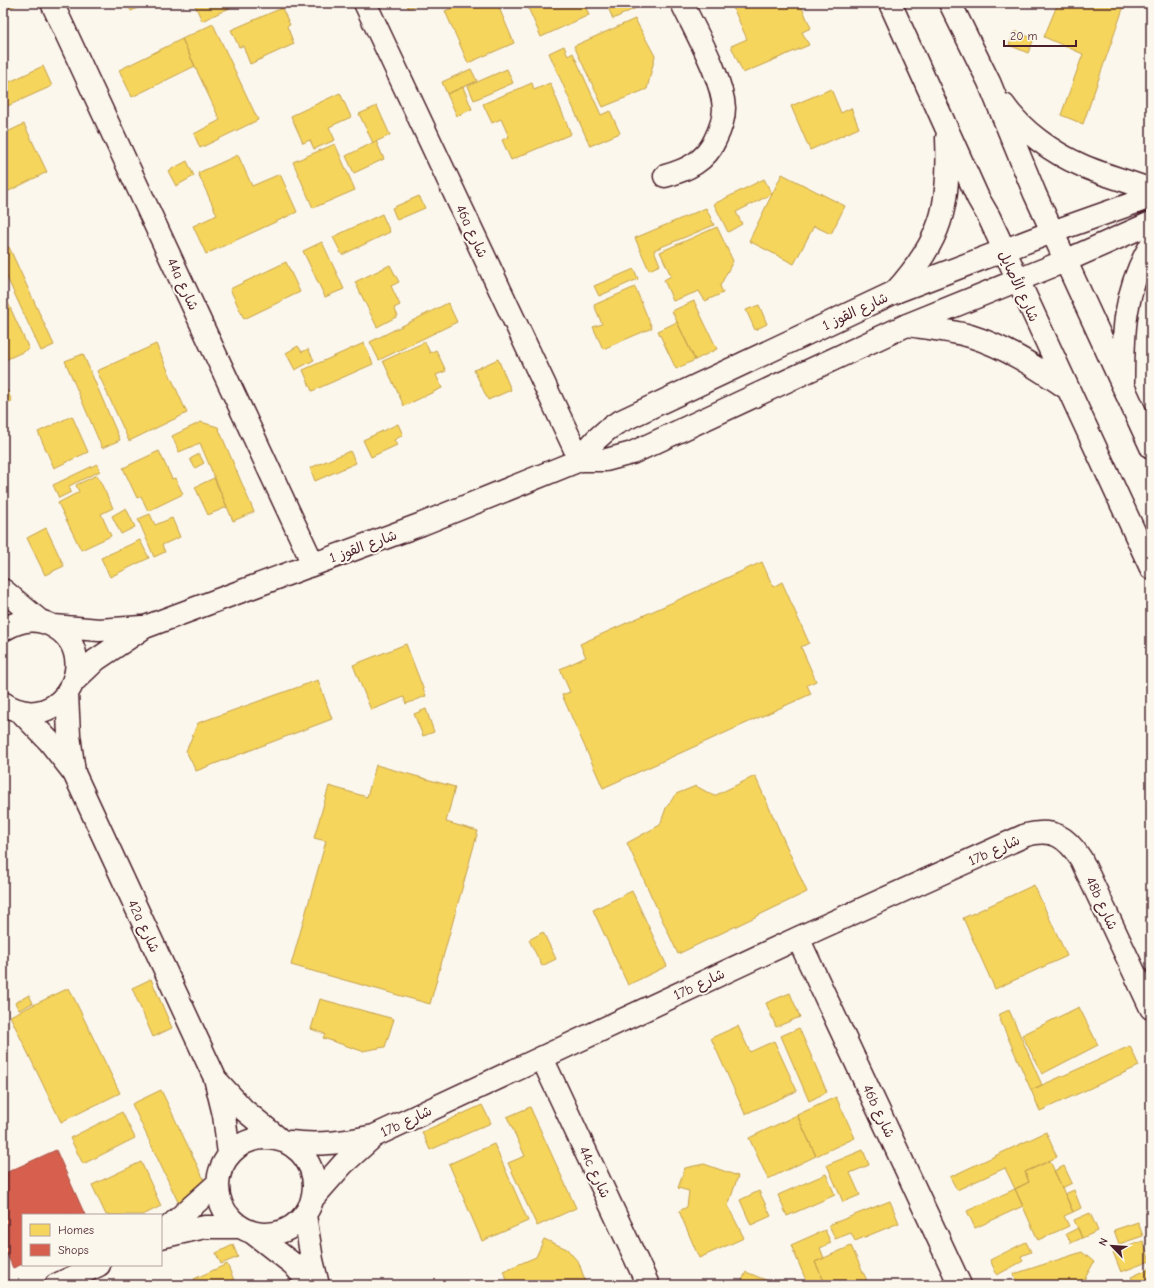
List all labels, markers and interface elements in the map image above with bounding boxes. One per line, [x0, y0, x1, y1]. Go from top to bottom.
scale bar [1004, 22, 1076, 48]
text: 20 m [1010, 29, 1038, 43]
street label: 46a شارع [451, 202, 491, 261]
street label: شارع الأصايل [994, 248, 1043, 325]
street label: 44a شارع [162, 255, 202, 313]
street label: شارع القوز 1 [820, 289, 891, 335]
street label: شارع القوز 1 [327, 526, 400, 567]
street label: 17b شارع [966, 832, 1023, 870]
street label: 48b شارع [1081, 874, 1121, 933]
street label: 42a شارع [123, 897, 163, 956]
street label: 17b شارع [671, 965, 728, 1005]
street label: 46b شارع [858, 1082, 898, 1141]
street label: 17b شارع [378, 1102, 435, 1142]
street label: 44c شارع [574, 1144, 614, 1201]
legend [22, 1214, 162, 1266]
text: Homes [58, 1223, 94, 1237]
north arrow [1092, 1226, 1132, 1266]
text: N [1096, 1236, 1111, 1248]
text: Shops [58, 1243, 89, 1257]

